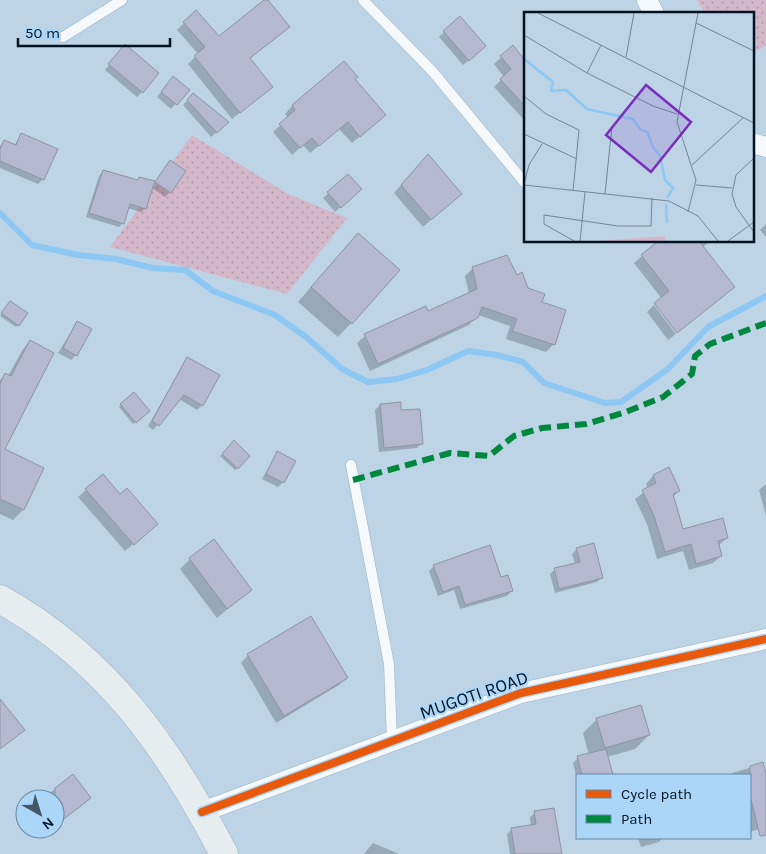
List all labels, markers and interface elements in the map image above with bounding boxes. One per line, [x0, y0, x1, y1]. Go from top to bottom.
inset map [524, 12, 754, 242]
scale bar [18, 15, 170, 47]
text: 50 m [25, 24, 60, 42]
street label: MUGOTI ROAD [417, 666, 531, 724]
legend [576, 774, 751, 839]
text: Cycle path [621, 785, 692, 803]
north arrow [15, 789, 65, 839]
text: Path [621, 810, 652, 828]
text: N [39, 814, 57, 833]

